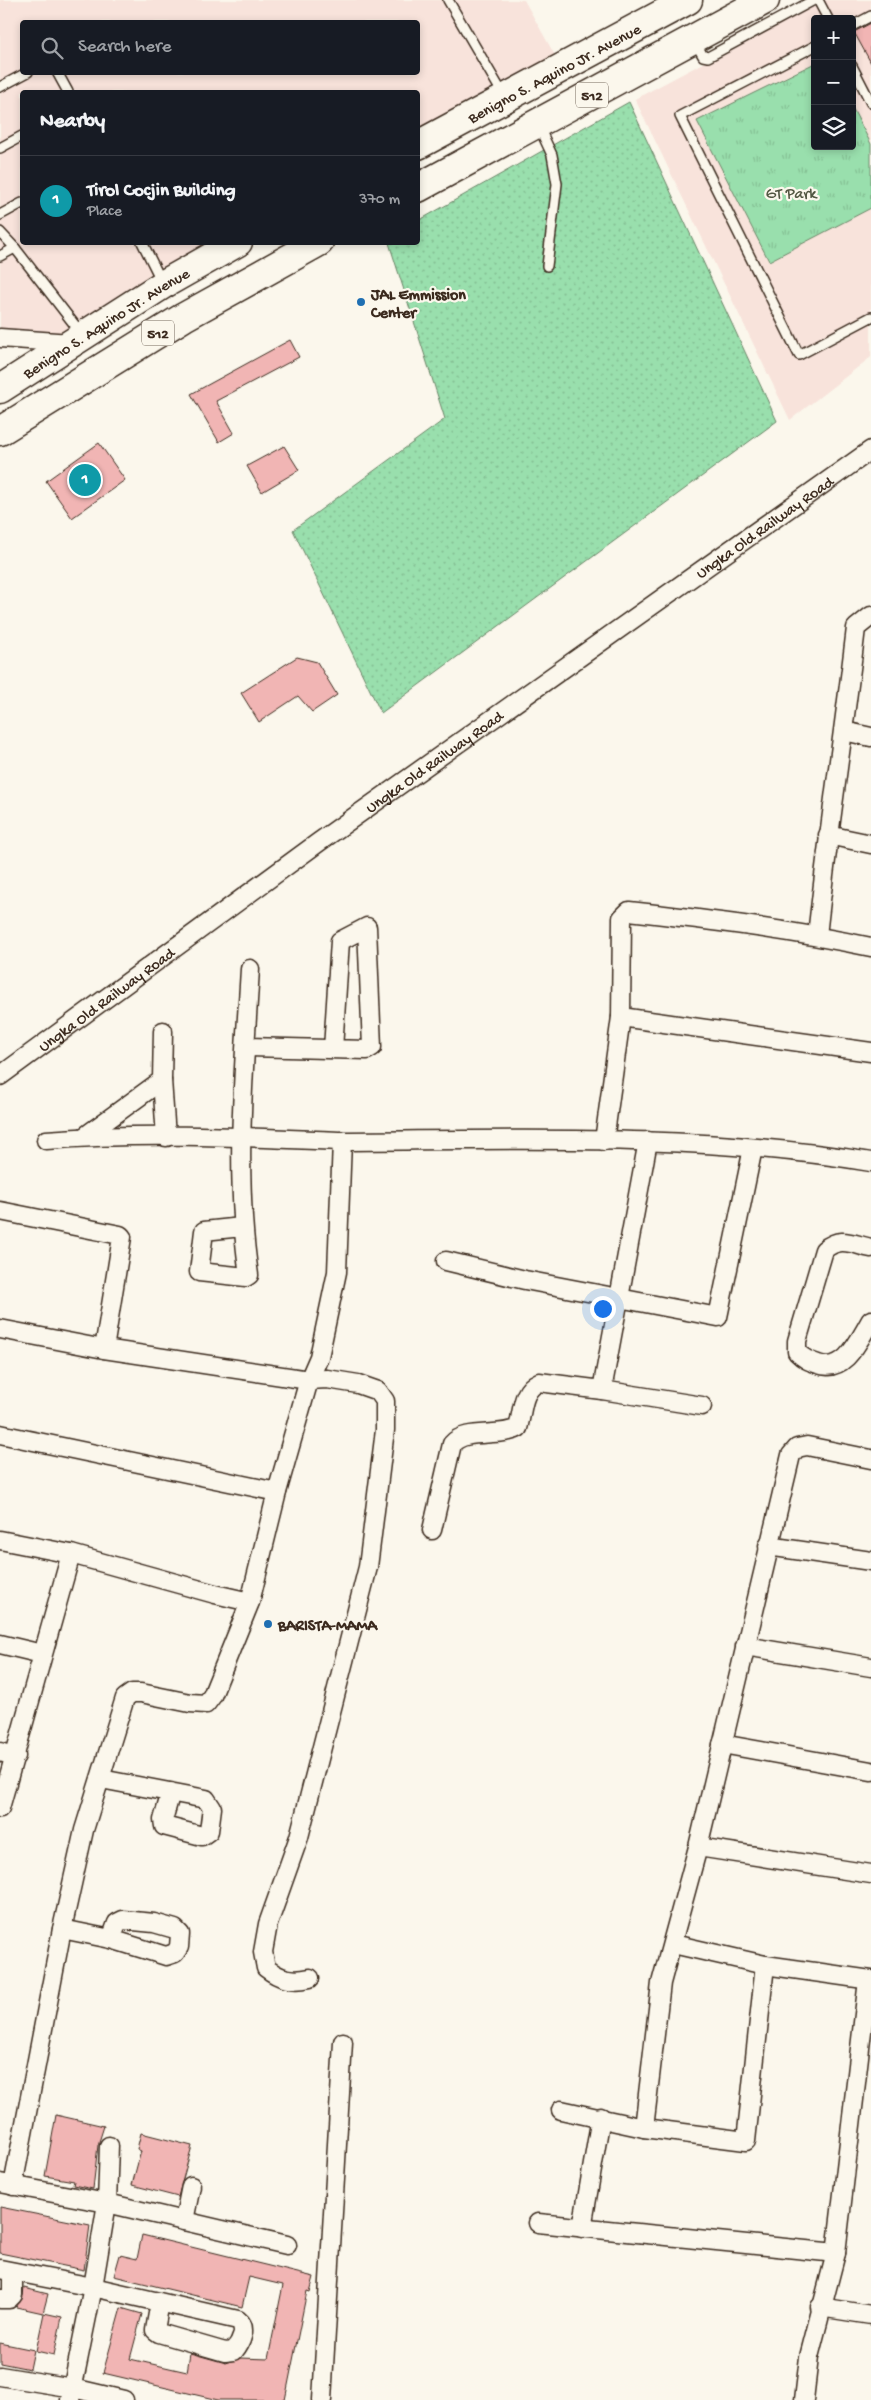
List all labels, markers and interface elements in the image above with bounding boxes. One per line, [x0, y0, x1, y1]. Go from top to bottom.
map controls [811, 15, 856, 150]
button: + [811, 15, 856, 60]
search box [20, 20, 420, 75]
street label: Benigno S. Aquino Jr. Avenue [465, 21, 646, 130]
icon: search [38, 34, 66, 62]
text: Search here [78, 36, 172, 59]
button: − [811, 60, 856, 105]
road number: 512 [576, 82, 608, 108]
button: layers [811, 105, 856, 150]
text: Nearby [40, 110, 105, 135]
text: Tirol Cocjin Building [87, 180, 236, 203]
park label: GT Park [766, 186, 818, 205]
text: 1 [53, 191, 59, 210]
text: 370 m [359, 191, 400, 210]
text: Place [87, 203, 122, 222]
street label: Benigno S. Aquino Jr. Avenue [20, 265, 195, 385]
place label: JAL Emmission Center [370, 287, 466, 324]
marker: JAL Emmission Center [355, 296, 367, 308]
road number: 512 [142, 320, 174, 346]
pin: 1 [69, 461, 101, 499]
street label: Ungka Old Railway Road [693, 473, 840, 584]
street label: Ungka Old Railway Road [363, 707, 509, 819]
street label: Ungka Old Railway Road [36, 944, 181, 1058]
your location [590, 1296, 616, 1322]
marker: BARISTA-MAMA [262, 1618, 274, 1630]
place label: BARISTA-MAMA [277, 1618, 379, 1637]

